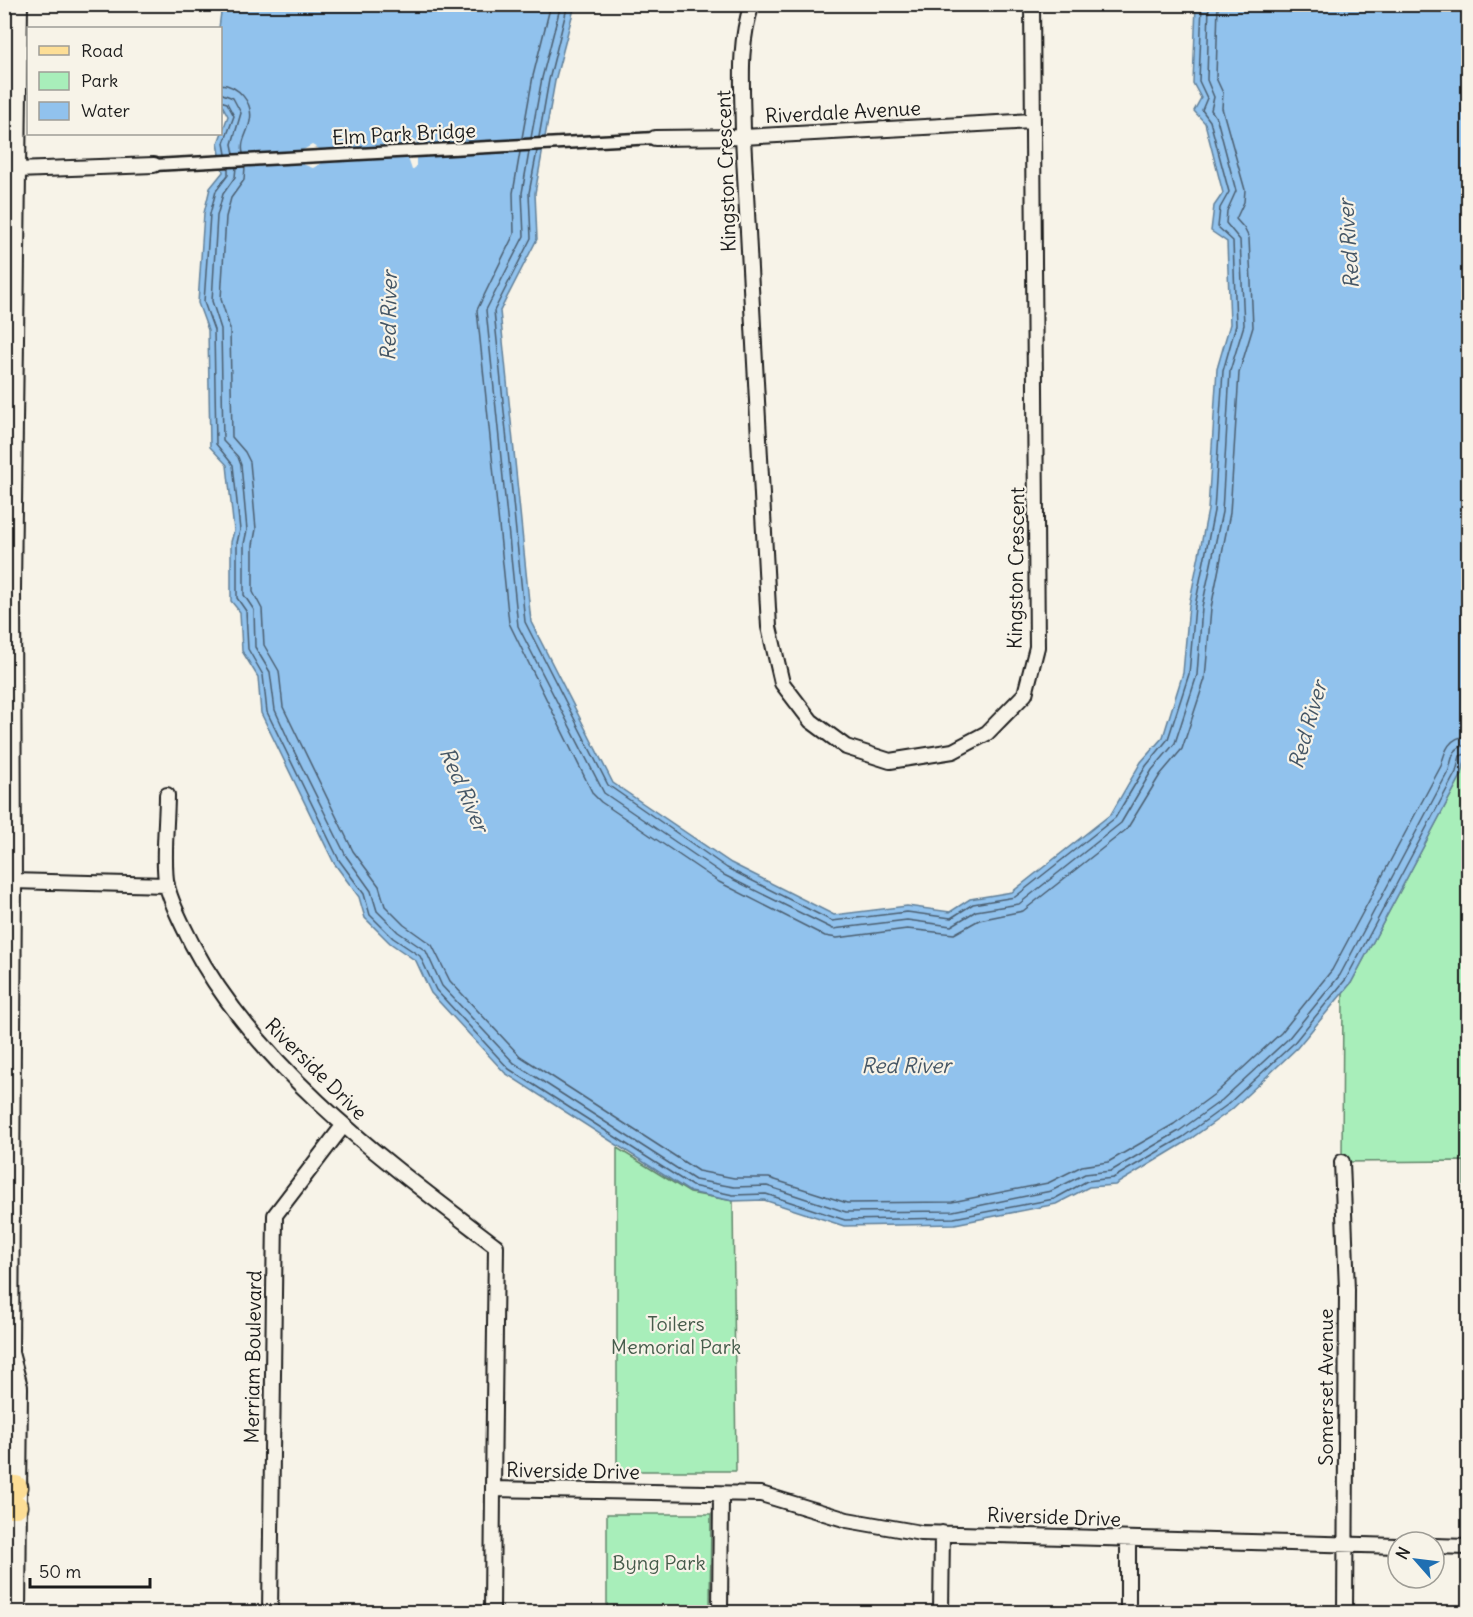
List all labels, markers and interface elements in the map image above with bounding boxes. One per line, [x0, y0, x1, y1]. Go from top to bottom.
legend [27, 27, 222, 135]
text: Road [81, 39, 124, 62]
text: Park [81, 69, 118, 92]
street label: Kingston Crescent [710, 89, 741, 253]
street label: Riverdale Avenue [764, 95, 921, 128]
text: Water [81, 99, 131, 122]
street label: Elm Park Bridge [331, 117, 477, 150]
water label: Red River [1332, 196, 1365, 290]
water label: Red River [374, 268, 403, 361]
street label: Kingston Crescent [1002, 486, 1029, 649]
water label: Red River [1282, 676, 1334, 772]
water label: Red River [434, 743, 496, 838]
street label: Riverside Drive [260, 1012, 373, 1125]
water label: Red River [861, 1052, 953, 1079]
street label: Merriam Boulevard [238, 1270, 267, 1444]
street label: Somerset Avenue [1313, 1308, 1338, 1466]
park label: Toilers Memorial Park [611, 1311, 741, 1359]
street label: Riverside Drive [506, 1457, 640, 1484]
street label: Riverside Drive [987, 1502, 1121, 1531]
north arrow [1386, 1530, 1446, 1590]
text: N [1391, 1543, 1414, 1563]
park label: Byng Park [612, 1550, 706, 1575]
scale bar [30, 1551, 150, 1589]
text: 50 m [39, 1560, 81, 1583]

